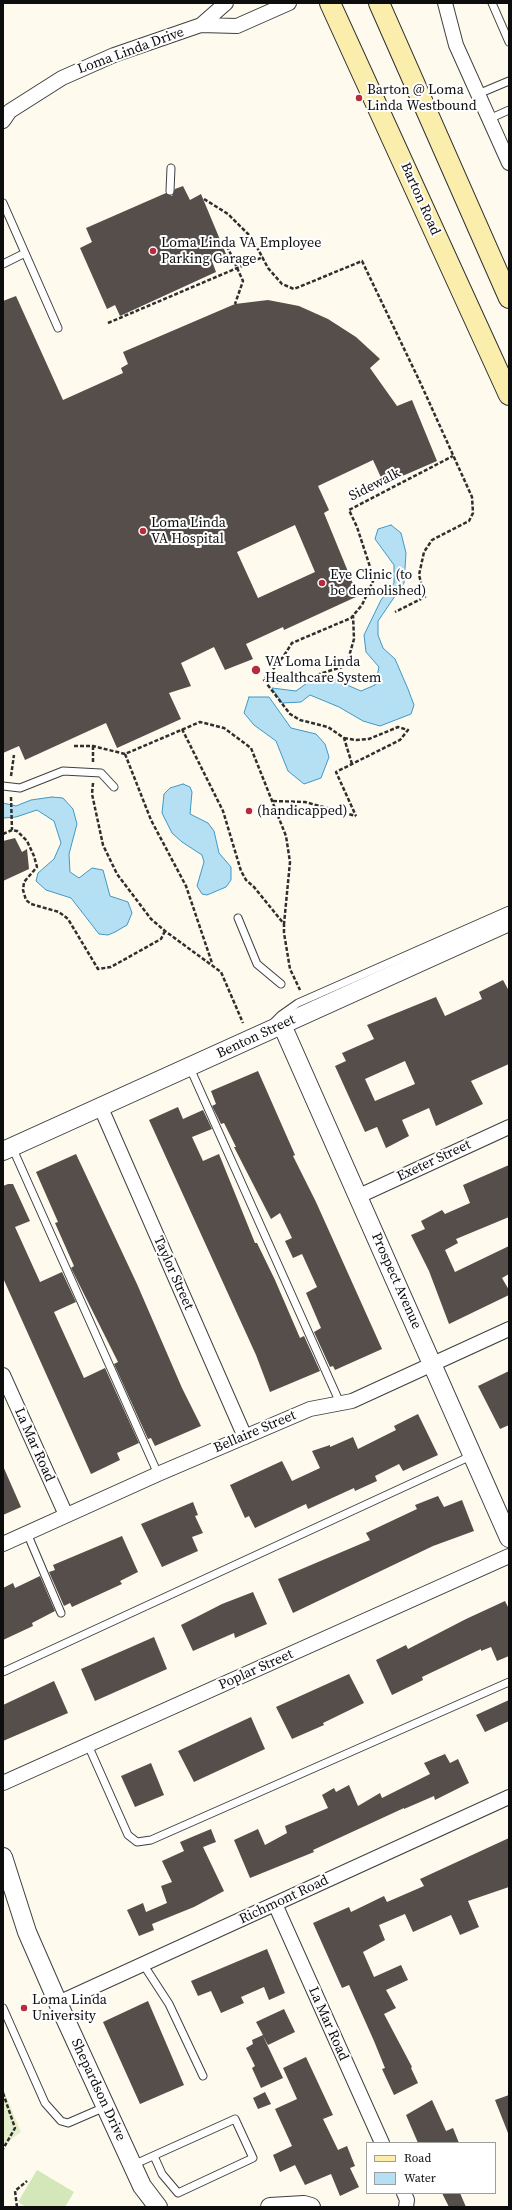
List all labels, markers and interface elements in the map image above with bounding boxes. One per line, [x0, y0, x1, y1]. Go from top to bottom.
street label: Loma Linda Drive [76, 24, 186, 78]
place label: Barton @ Loma Linda Westbound [367, 82, 477, 114]
marker: Barton @ Loma Linda Westbound [354, 93, 364, 103]
street label: Barton Road [397, 160, 443, 238]
place label: Loma Linda VA Employee Parking Garage [161, 235, 321, 268]
marker: Loma Linda VA Employee Parking Garage [148, 246, 158, 256]
street label: Sidewalk [346, 465, 404, 505]
place label: Loma Linda VA Hospital [151, 515, 226, 548]
marker: Loma Linda VA Hospital [138, 526, 148, 536]
place label: Eye Clinic (to be demolished) [330, 567, 426, 600]
marker: Eye Clinic (to be demolished) [317, 578, 327, 588]
place label: VA Loma Linda Healthcare System [265, 654, 381, 686]
marker: VA Loma Linda Healthcare System [250, 664, 262, 676]
place label: (handicapped) [257, 803, 347, 819]
marker: (handicapped) [244, 806, 254, 816]
street label: Benton Street [214, 1012, 298, 1062]
street label: Exeter Street [394, 1137, 474, 1185]
street label: Prospect Avenue [367, 1230, 425, 1332]
street label: Taylor Street [149, 1234, 197, 1312]
street label: La Mar Road [10, 1405, 58, 1485]
street label: Bellaire Street [211, 1407, 299, 1457]
street label: Poplar Street [216, 1646, 296, 1694]
street label: Richmont Road [237, 1872, 331, 1928]
street label: La Mar Road [304, 1984, 352, 2064]
place label: Loma Linda University [32, 1992, 107, 2024]
marker: Loma Linda University [19, 2003, 29, 2013]
street label: Shepardson Drive [67, 2036, 129, 2144]
legend [366, 2142, 496, 2194]
text: Road [404, 2150, 431, 2166]
text: Water [404, 2170, 436, 2186]

